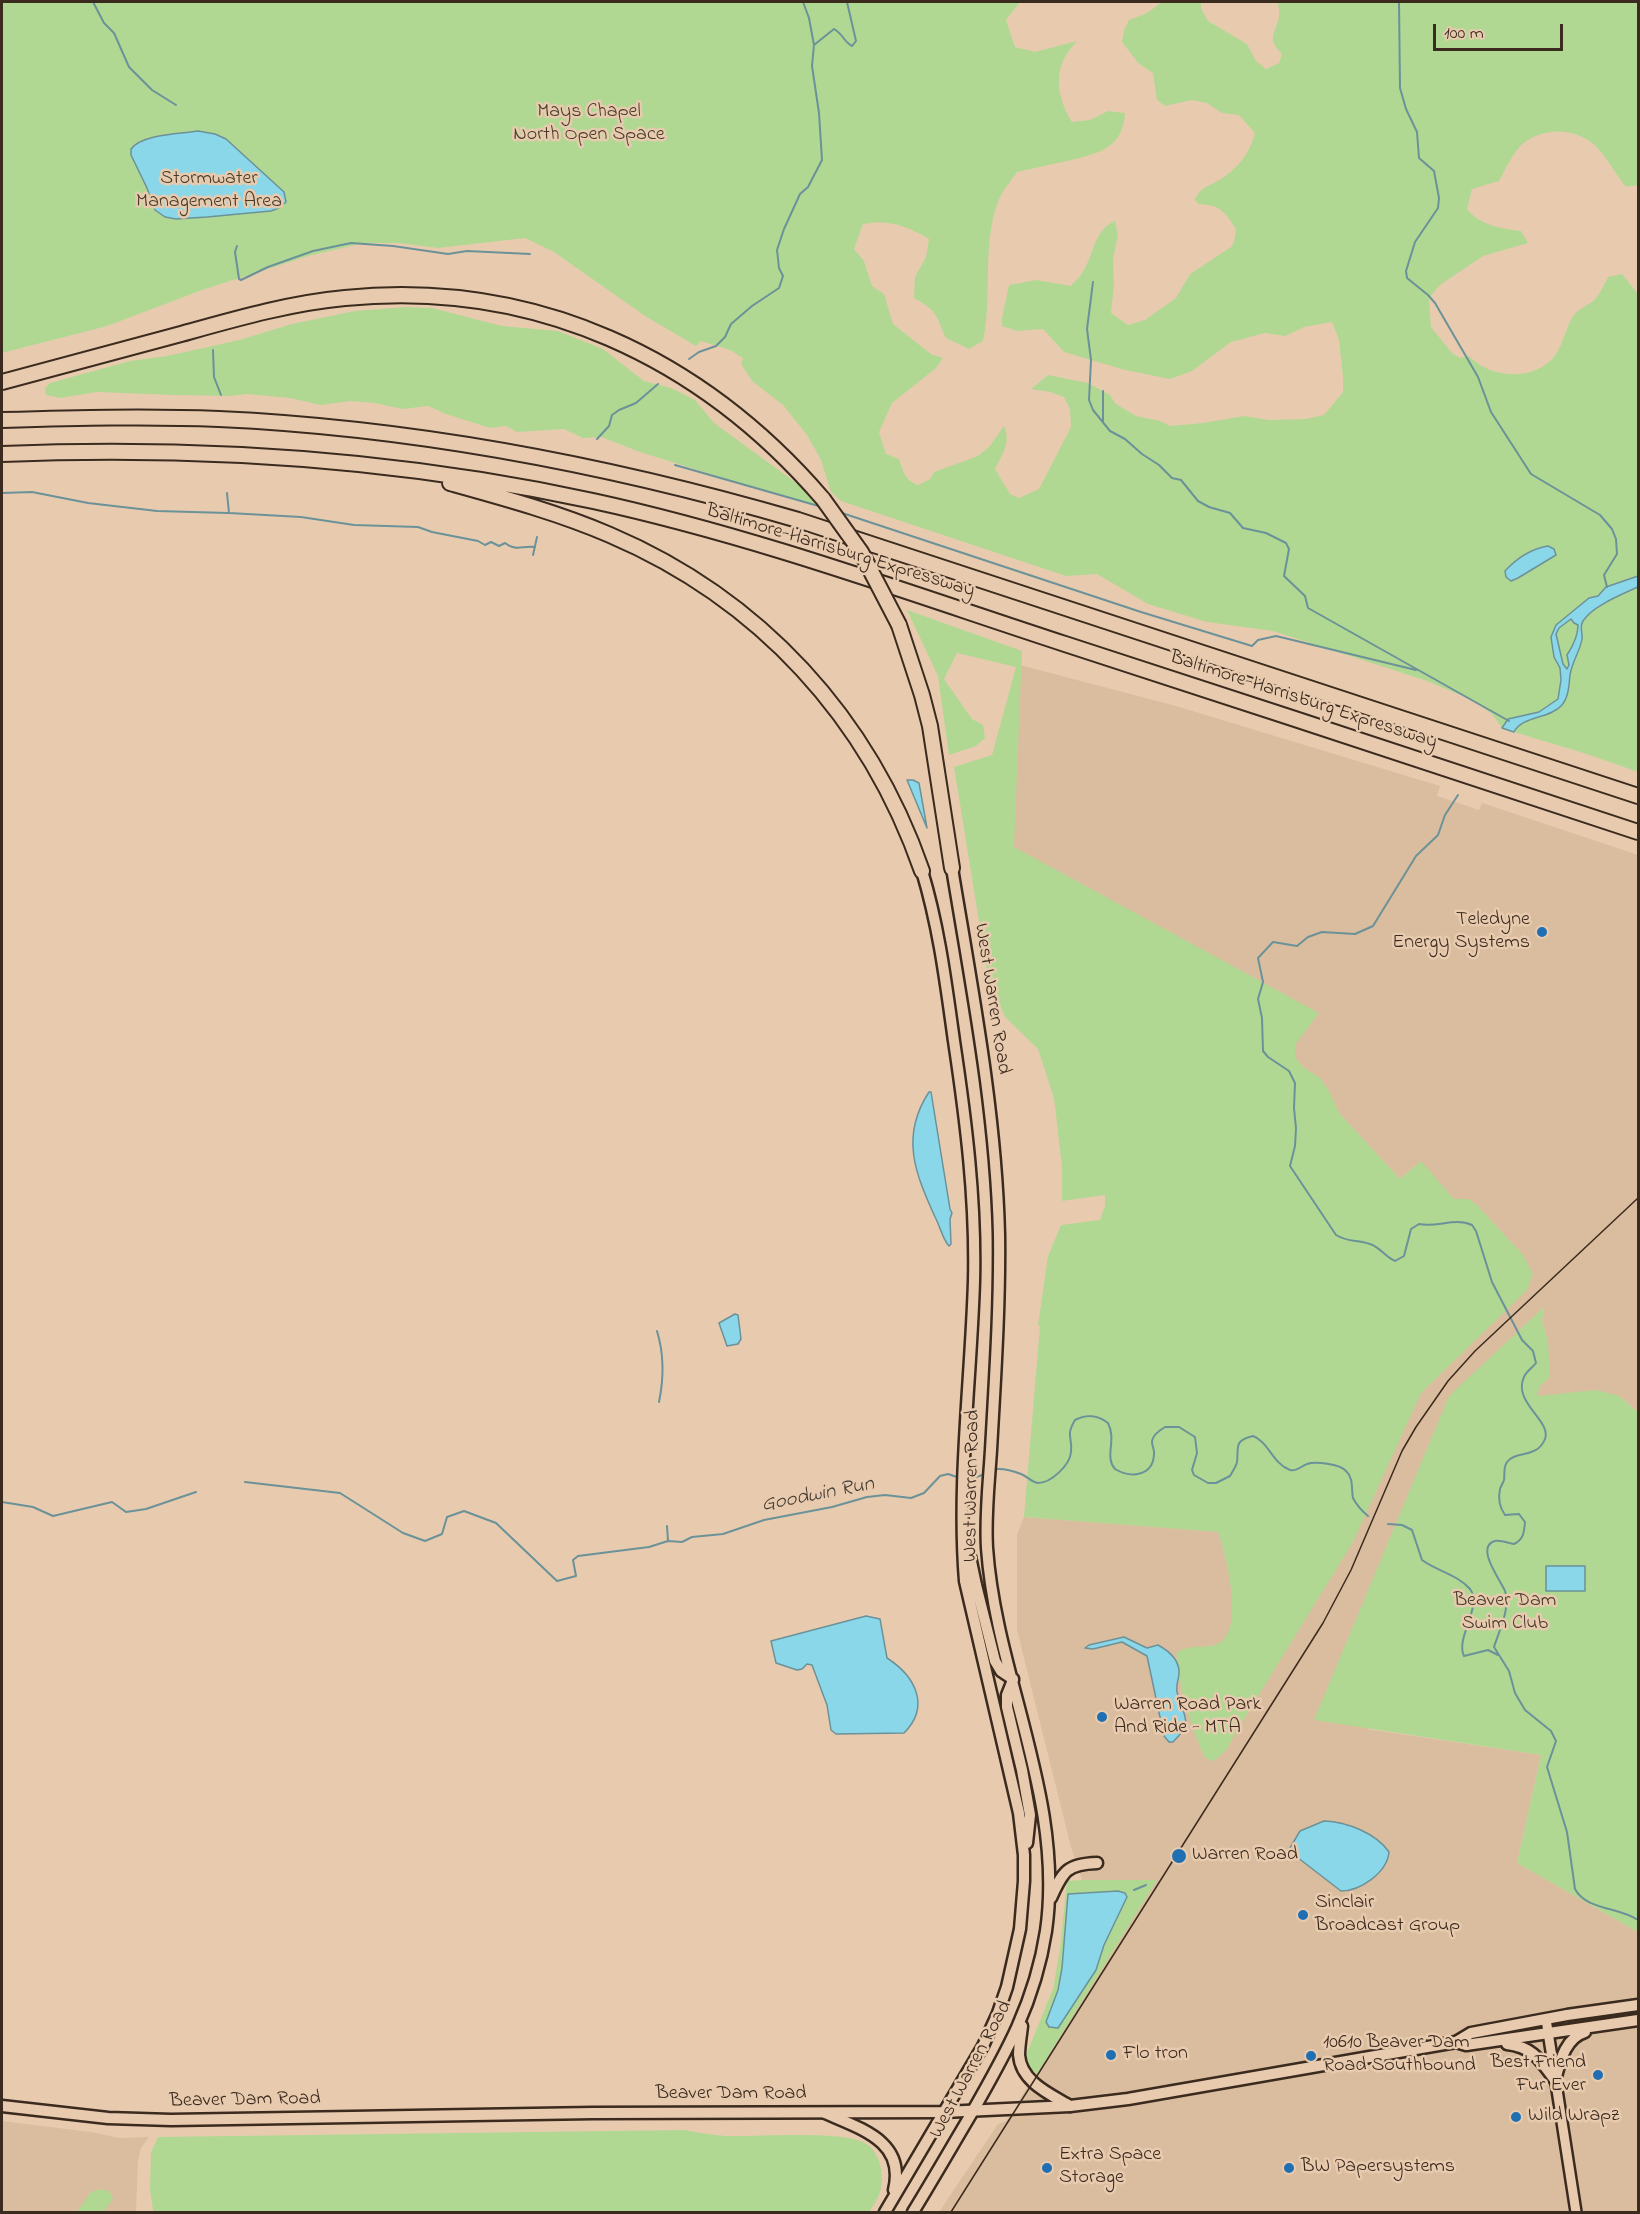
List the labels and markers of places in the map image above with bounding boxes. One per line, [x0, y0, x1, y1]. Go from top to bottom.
place label: Teledyne Energy Systems [1392, 909, 1530, 956]
marker: Teledyne Energy Systems [1535, 925, 1549, 939]
place label: Warren Road Park And Ride - MTA [1114, 1694, 1261, 1741]
marker: Warren Road Park And Ride - MTA [1095, 1710, 1109, 1724]
place label: Warren Road [1192, 1844, 1298, 1868]
marker: Warren Road [1170, 1847, 1188, 1865]
place label: Sinclair Broadcast Group [1315, 1892, 1460, 1939]
marker: Sinclair Broadcast Group [1296, 1908, 1310, 1922]
place label: 10610 Beaver Dam Road Southbound [1323, 2032, 1476, 2079]
place label: Flo tron [1123, 2043, 1188, 2067]
marker: Flo tron [1104, 2048, 1118, 2062]
marker: 10610 Beaver Dam Road Southbound [1304, 2049, 1318, 2063]
place label: Best Friend Fur Ever [1490, 2052, 1586, 2099]
marker: Best Friend Fur Ever [1591, 2068, 1605, 2082]
place label: Wild Wrapz [1528, 2105, 1619, 2129]
marker: Wild Wrapz [1509, 2110, 1523, 2124]
place label: Extra Space Storage [1059, 2144, 1161, 2191]
place label: BW Papersystems [1301, 2156, 1455, 2180]
marker: Extra Space Storage [1040, 2161, 1054, 2175]
marker: BW Papersystems [1282, 2161, 1296, 2175]

